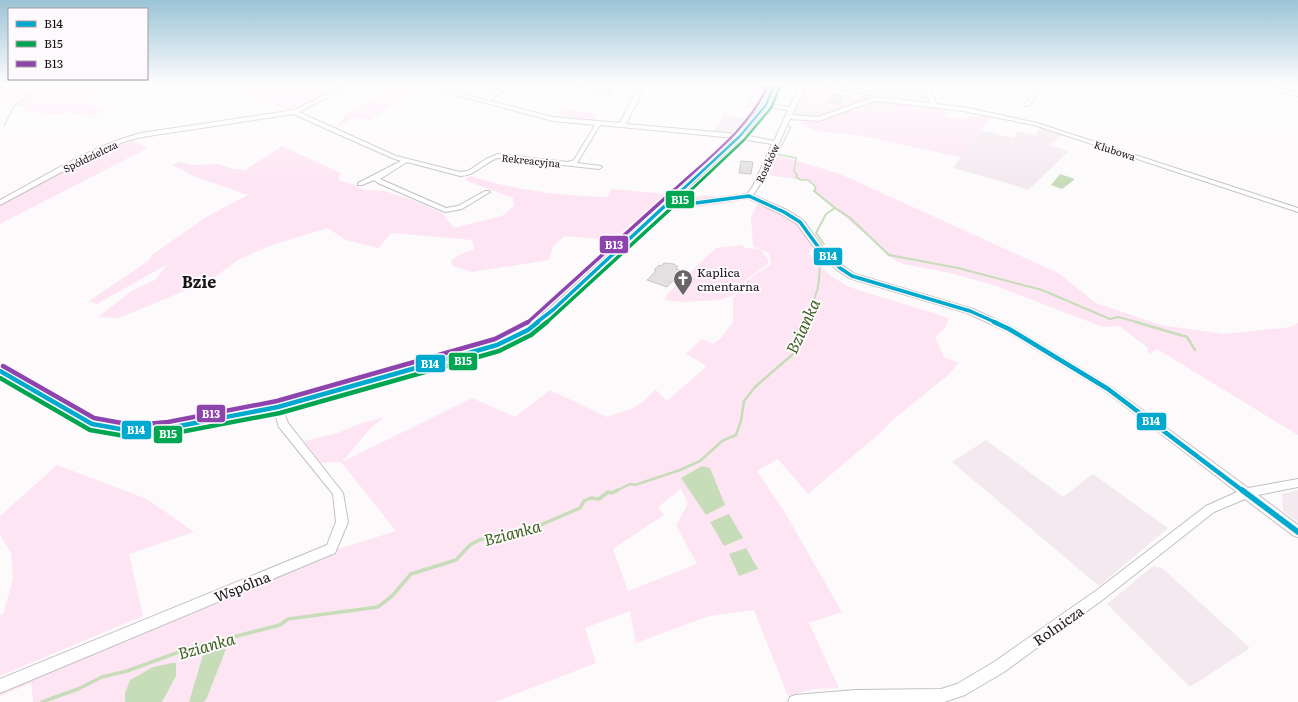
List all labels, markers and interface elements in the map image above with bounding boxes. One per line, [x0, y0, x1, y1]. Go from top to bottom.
legend [8, 8, 148, 80]
text: B14 [44, 14, 63, 32]
text: B15 [44, 34, 63, 52]
text: B13 [44, 54, 63, 72]
street label: Spółdzielcza [60, 136, 120, 176]
street label: Klubowa [1092, 136, 1138, 164]
street label: Rostków [751, 141, 783, 185]
street label: Rekreacyjna [501, 149, 562, 171]
line badge: B15 [665, 190, 695, 209]
text: B15 [671, 191, 689, 207]
line badge: B13 [599, 235, 629, 254]
text: B13 [605, 236, 623, 252]
line badge: B14 [813, 247, 843, 266]
text: B14 [819, 247, 838, 263]
place label: Kaplica cmentarna [697, 263, 760, 295]
church icon: Kaplica cmentarna [672, 268, 694, 296]
district label: Bzie [182, 269, 216, 293]
water label: Bzianka [779, 294, 826, 357]
line badge: B15 [448, 352, 478, 371]
text: B15 [454, 352, 472, 368]
line badge: B14 [415, 354, 446, 373]
text: B14 [421, 355, 440, 371]
line badge: B13 [196, 404, 226, 423]
text: B13 [202, 405, 220, 421]
line badge: B14 [1136, 412, 1167, 431]
text: B14 [1142, 412, 1161, 428]
line badge: B14 [121, 420, 152, 440]
text: B14 [127, 421, 146, 437]
line badge: B15 [153, 425, 183, 444]
text: B15 [159, 425, 177, 441]
water label: Bzianka [481, 513, 544, 551]
street label: Wspólna [211, 566, 273, 606]
street label: Rolnicza [1029, 600, 1088, 650]
water label: Bzianka [175, 625, 238, 665]

